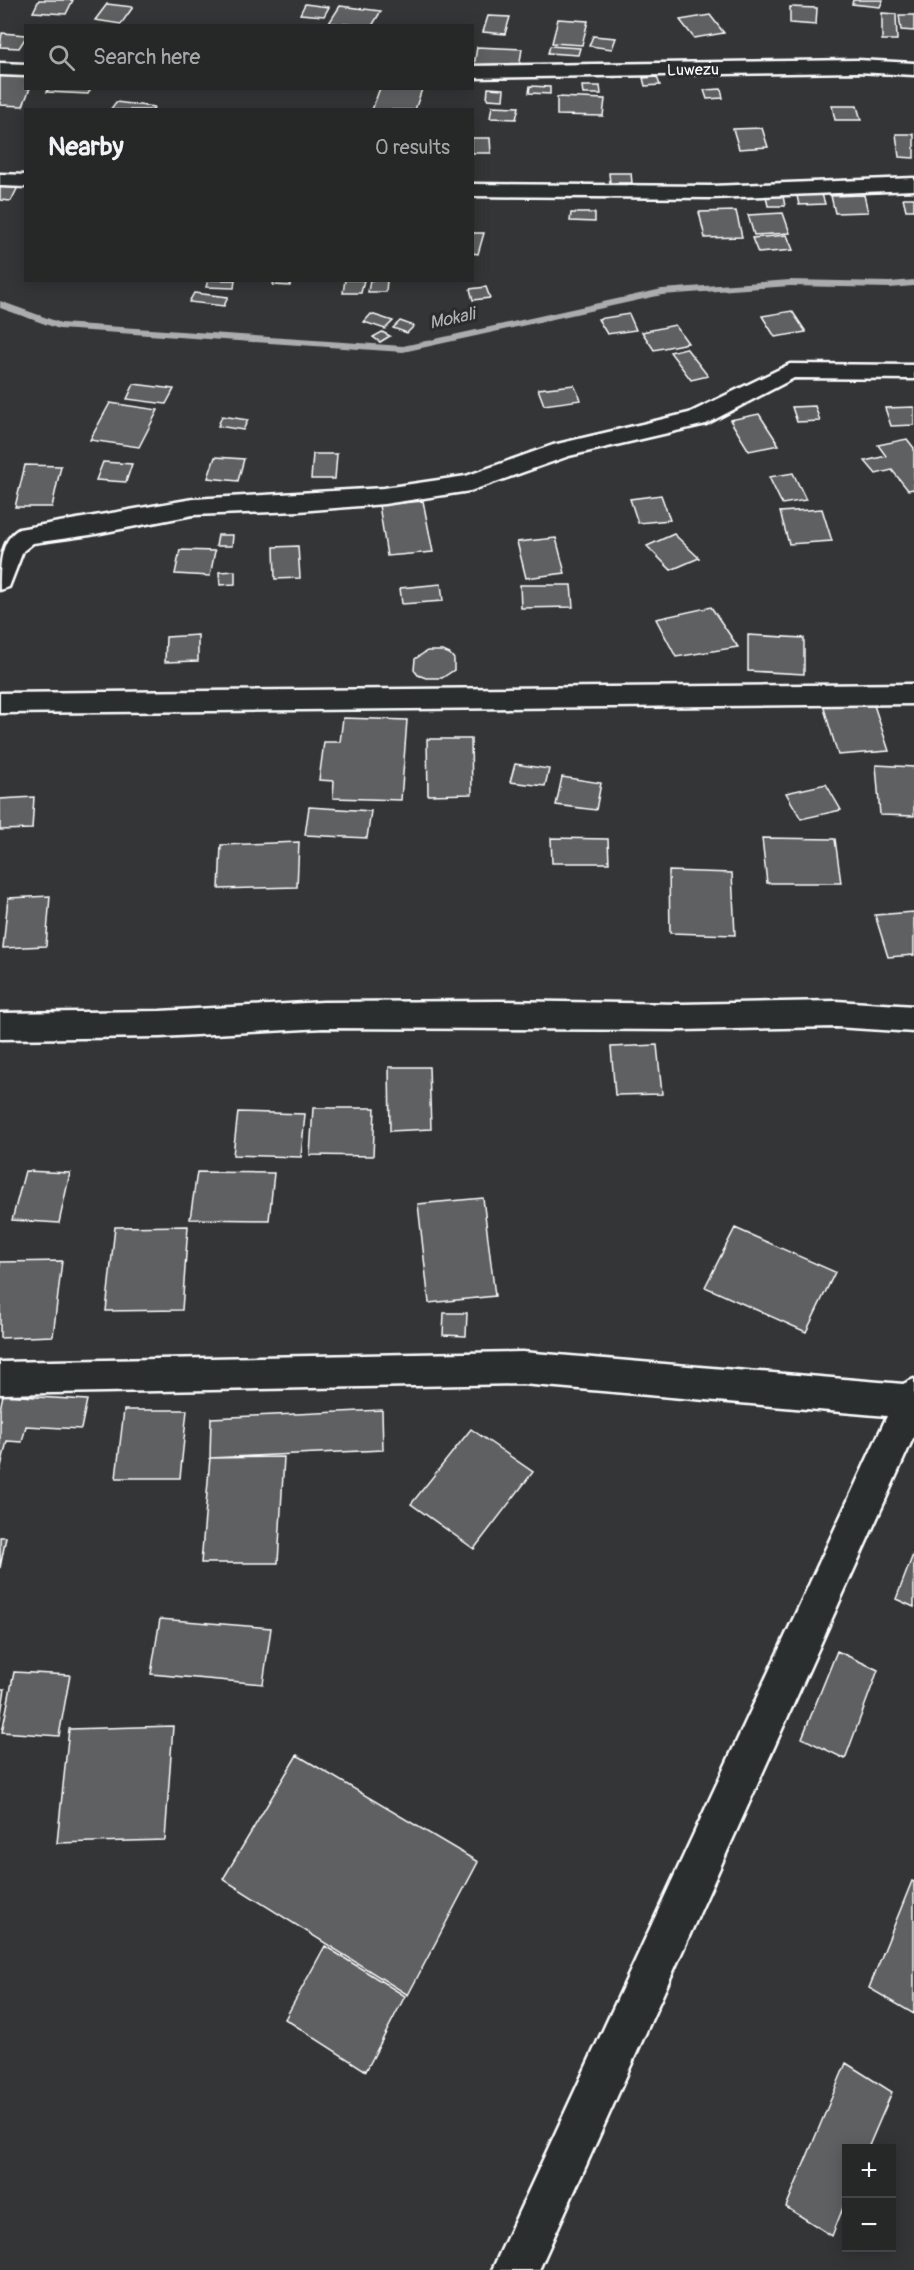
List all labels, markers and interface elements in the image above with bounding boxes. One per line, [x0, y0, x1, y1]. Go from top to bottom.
search box [24, 24, 474, 90]
icon: search [45, 41, 78, 74]
text: Search here [93, 43, 200, 71]
street label: Luwezu [667, 60, 719, 80]
text: Nearby [48, 131, 124, 163]
text: 0 results [375, 135, 450, 160]
water label: Mokali [427, 302, 480, 335]
map controls [842, 2144, 896, 2252]
button: + [842, 2144, 896, 2198]
button: − [842, 2198, 896, 2252]

